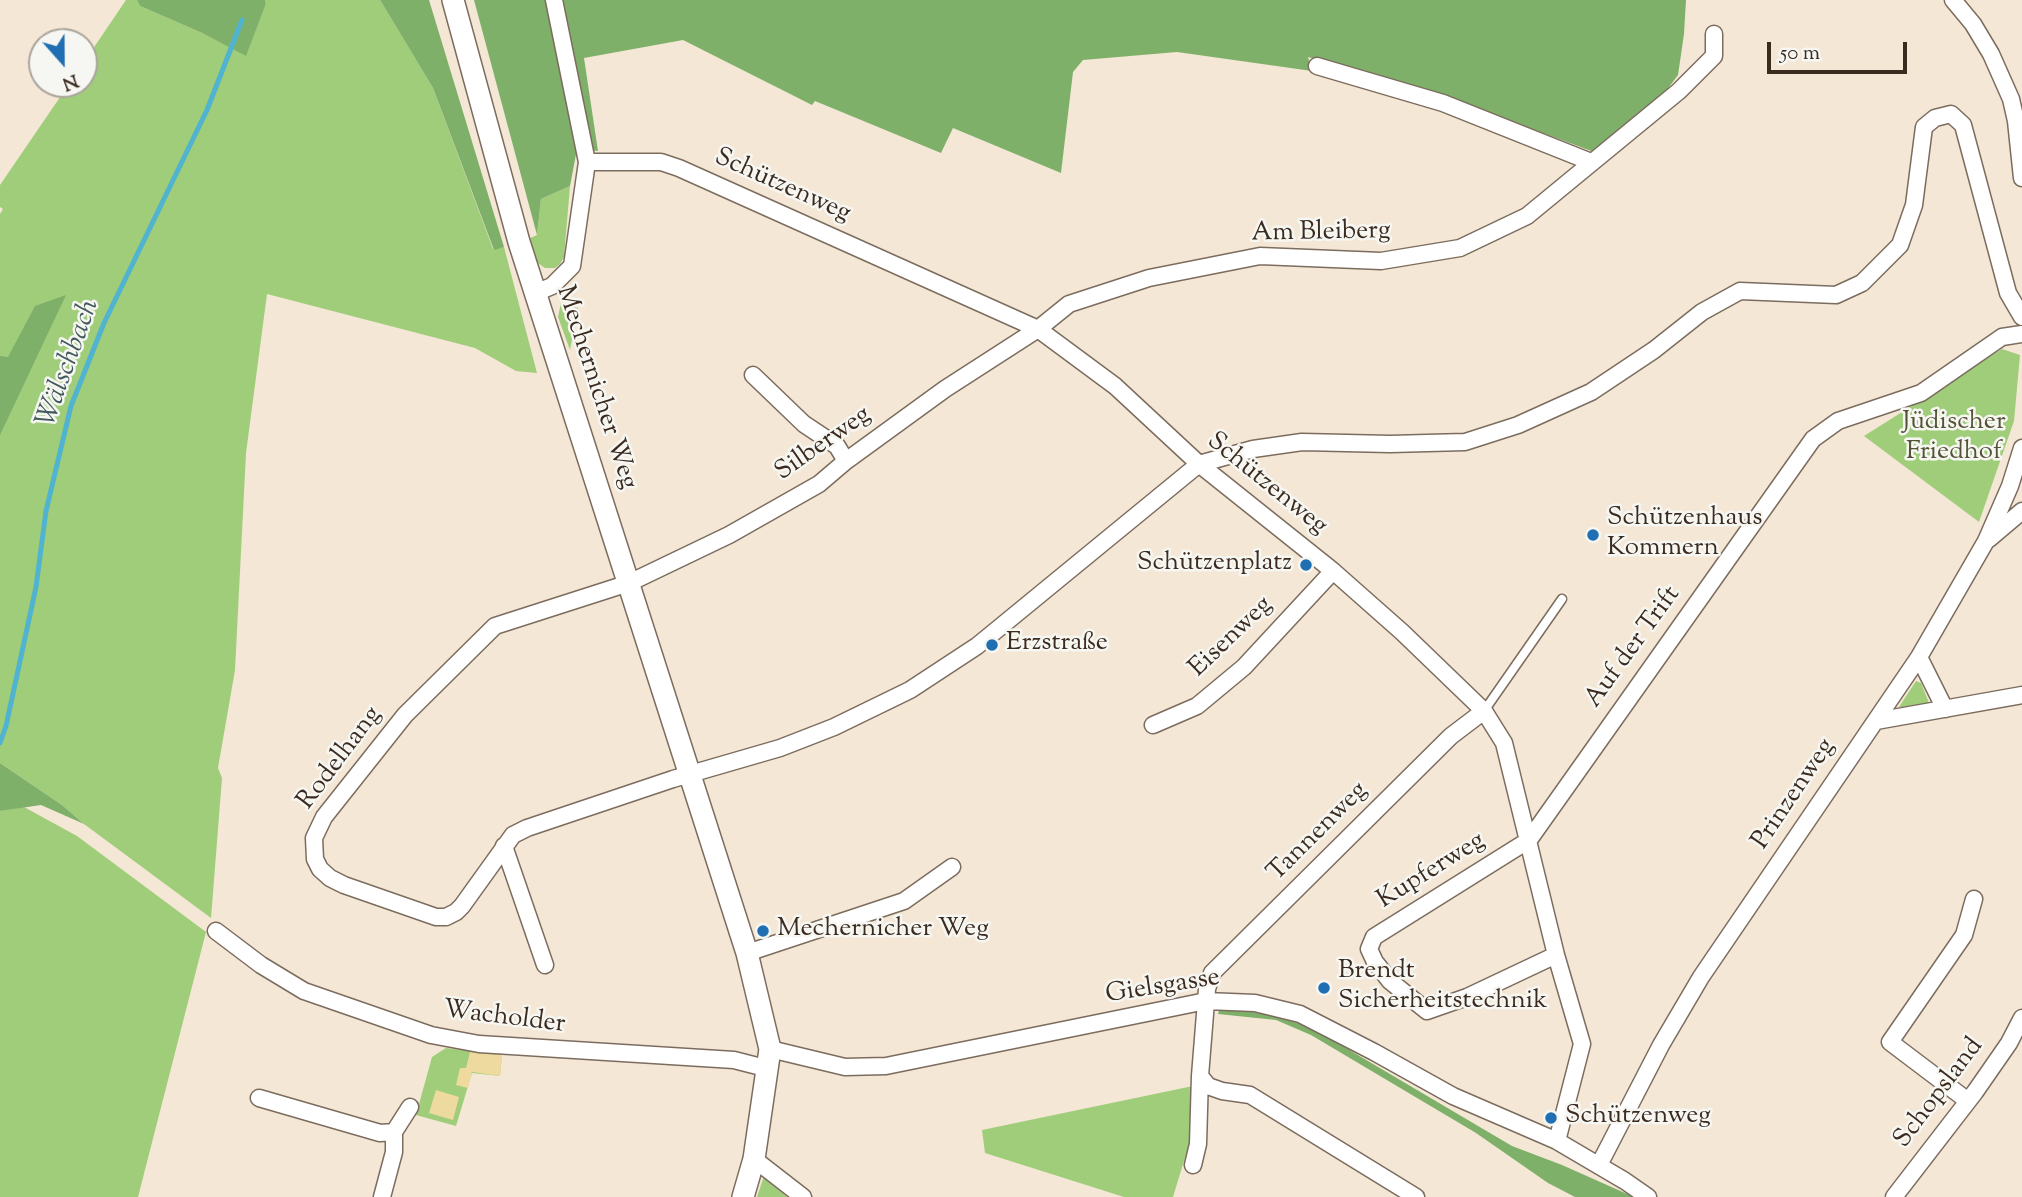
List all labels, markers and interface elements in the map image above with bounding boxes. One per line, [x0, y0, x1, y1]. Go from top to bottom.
north arrow [28, 28, 98, 98]
scale bar [1770, 28, 1910, 72]
text: 50 m [1780, 39, 1820, 69]
text: N [58, 66, 82, 97]
street label: Schützenweg [709, 143, 855, 231]
street label: Am Bleiberg [1251, 217, 1391, 251]
street label: Mechernicher Weg [547, 282, 643, 494]
water label: Wälschbach [31, 296, 109, 432]
street label: Silberweg [770, 401, 878, 489]
park label: Jüdischer Friedhof [1902, 408, 2006, 470]
street label: Schützenweg [1199, 427, 1333, 543]
place label: Schützenhaus Kommern [1607, 504, 1762, 566]
marker: Schützenhaus Kommern [1585, 527, 1601, 543]
place label: Schützenplatz [1137, 549, 1292, 581]
marker: Schützenplatz [1298, 557, 1314, 573]
street label: Auf der Trift [1579, 581, 1689, 715]
street label: Eisenweg [1184, 591, 1280, 685]
place label: Erzstraße [1006, 629, 1108, 661]
marker: Erzstraße [984, 637, 1000, 653]
street label: Rodelhang [292, 701, 390, 817]
street label: Prinzenweg [1747, 734, 1843, 856]
street label: Tannenweg [1262, 776, 1376, 890]
street label: Kupferweg [1372, 827, 1492, 917]
place label: Mechernicher Weg [777, 915, 989, 947]
marker: Mechernicher Weg [755, 923, 771, 939]
place label: Brendt Sicherheitstechnik [1338, 957, 1547, 1018]
street label: Gielsgasse [1104, 964, 1222, 1012]
marker: Brendt Sicherheitstechnik [1316, 980, 1332, 996]
street label: Wacholder [441, 996, 567, 1042]
street label: Schopsland [1888, 1033, 1992, 1155]
place label: Schützenweg [1565, 1102, 1711, 1134]
marker: Schützenweg [1543, 1110, 1559, 1126]

